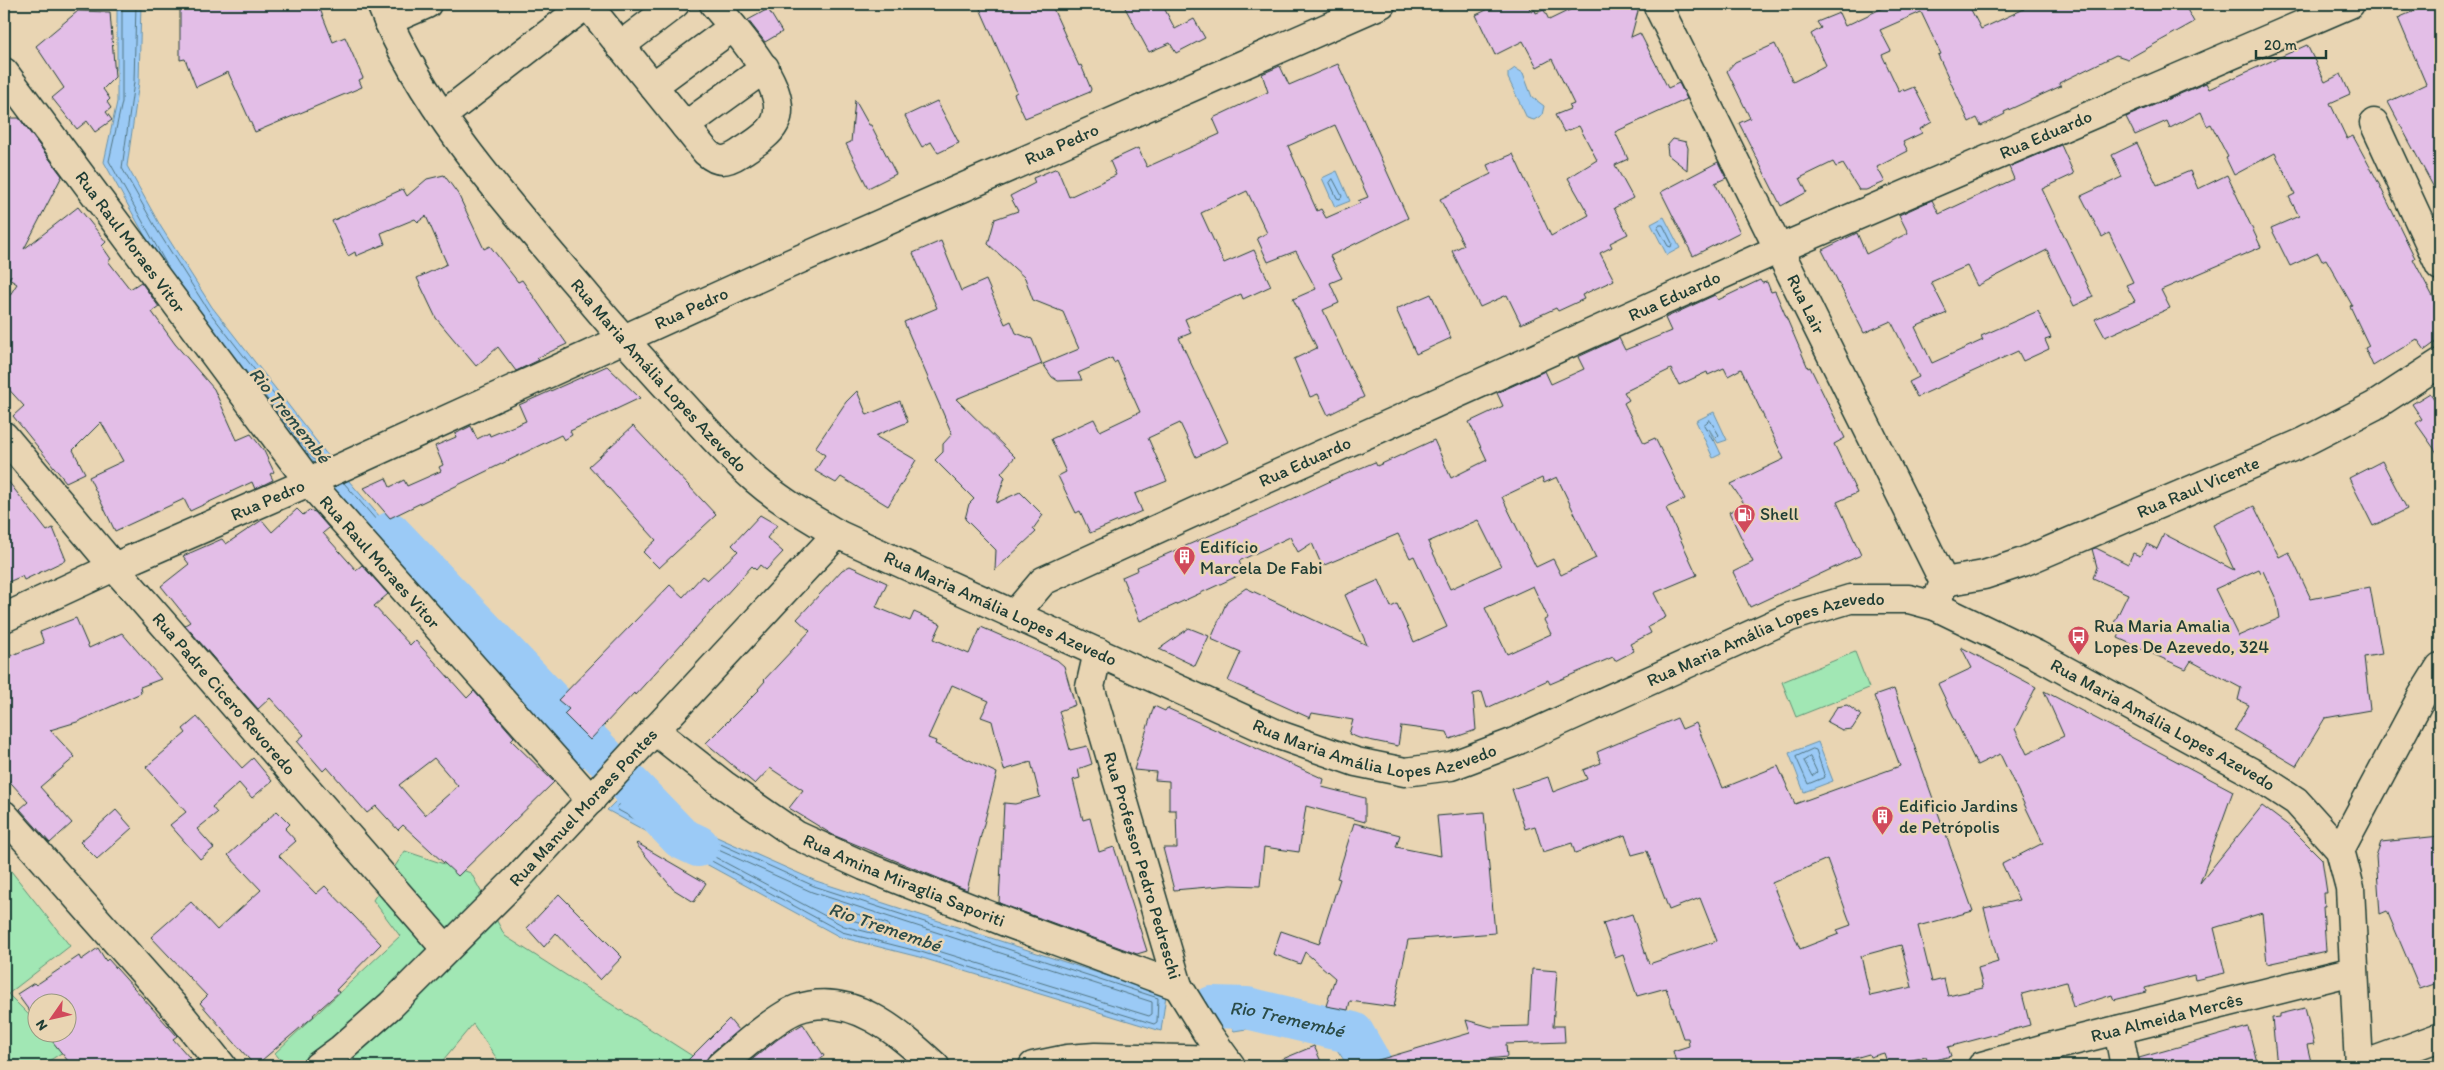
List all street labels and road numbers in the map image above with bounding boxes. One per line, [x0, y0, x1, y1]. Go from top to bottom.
street label: Rua Eduardo [1996, 105, 2096, 164]
street label: Rua Pedro [1021, 118, 1102, 170]
street label: Rua Raul Moraes Vitor [71, 167, 191, 318]
street label: Rua Eduardo [1625, 266, 1724, 326]
street label: Rua Lair [1782, 271, 1830, 338]
street label: Rua Maria Amália Lopes Azevedo [566, 274, 752, 477]
street label: Rua Pedro [651, 282, 732, 334]
street label: Rua Eduardo [1255, 432, 1354, 492]
street label: Rua Raul Vicente [2133, 451, 2263, 523]
street label: Rua Pedro [227, 474, 308, 526]
street label: Rua Raul Moraes Vitor [315, 491, 445, 634]
street label: Rua Maria Amália Lopes Azevedo [880, 546, 1120, 671]
street label: Rua Maria Amália Lopes Azevedo [1643, 588, 1885, 692]
street label: Rua Padre Cicero Revoredo [148, 608, 301, 780]
street label: Rua Maria Amália Lopes Azevedo [2047, 654, 2280, 796]
street label: Rua Maria Amália Lopes Azevedo [1249, 713, 1500, 783]
street label: Rua Manuel Moraes Pontes [504, 723, 662, 891]
street label: Rua Professor Pedro Pedreschi [1099, 749, 1186, 982]
street label: Rua Amina Miraglia Saporiti [800, 829, 1008, 932]
street label: Rua Almeida Mercês [2088, 988, 2245, 1047]

